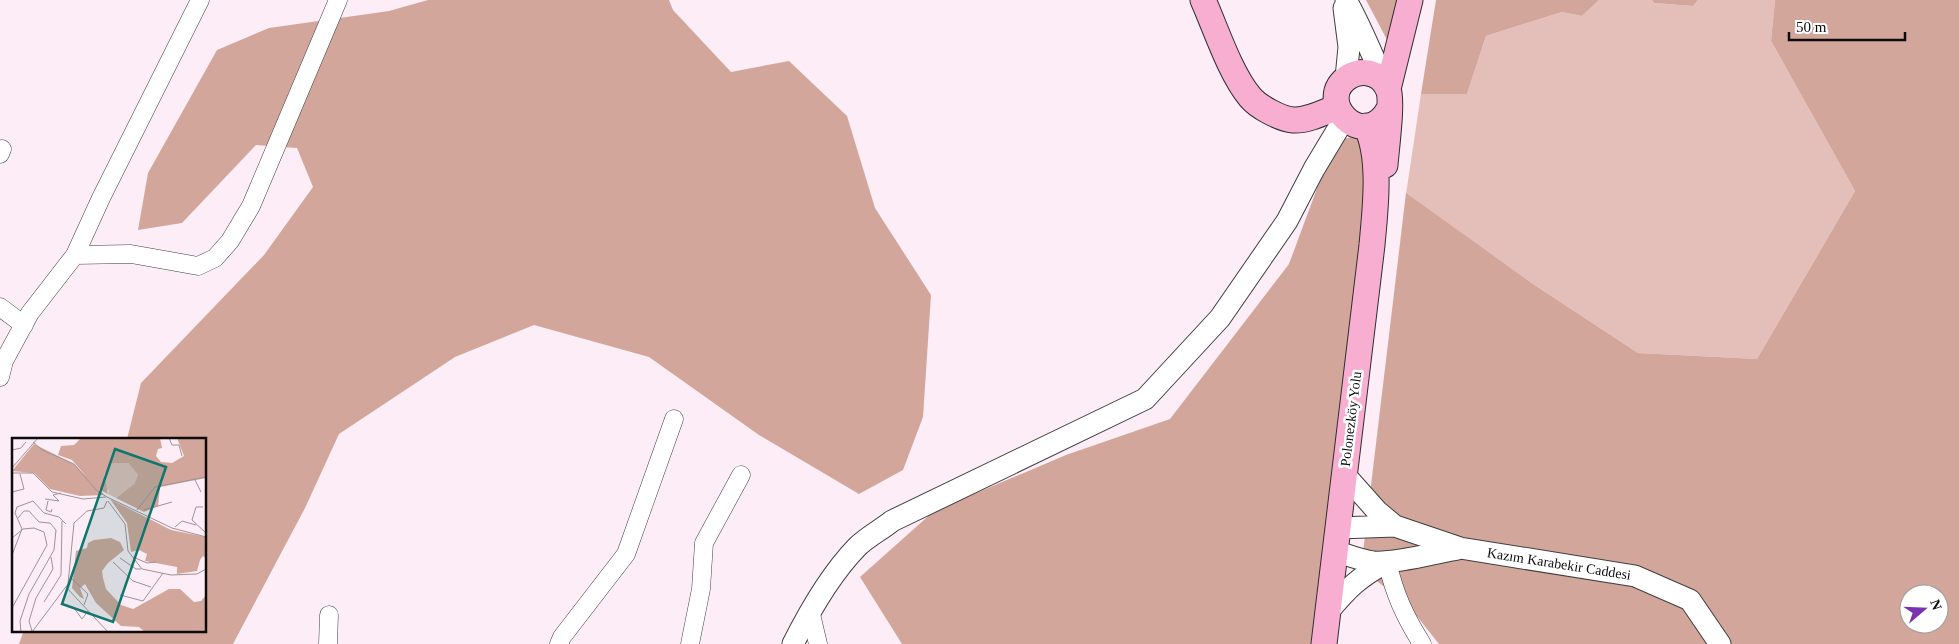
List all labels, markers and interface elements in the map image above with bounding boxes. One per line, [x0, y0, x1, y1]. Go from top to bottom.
scale bar [1789, 10, 1905, 42]
text: 50 m [1796, 19, 1827, 35]
street label: Polonezköy Yolu [1338, 371, 1364, 467]
inset map [12, 438, 206, 632]
street label: Kazım Karabekir Caddesi [1486, 545, 1632, 583]
north arrow [1899, 584, 1949, 634]
text: N [1927, 598, 1945, 612]

